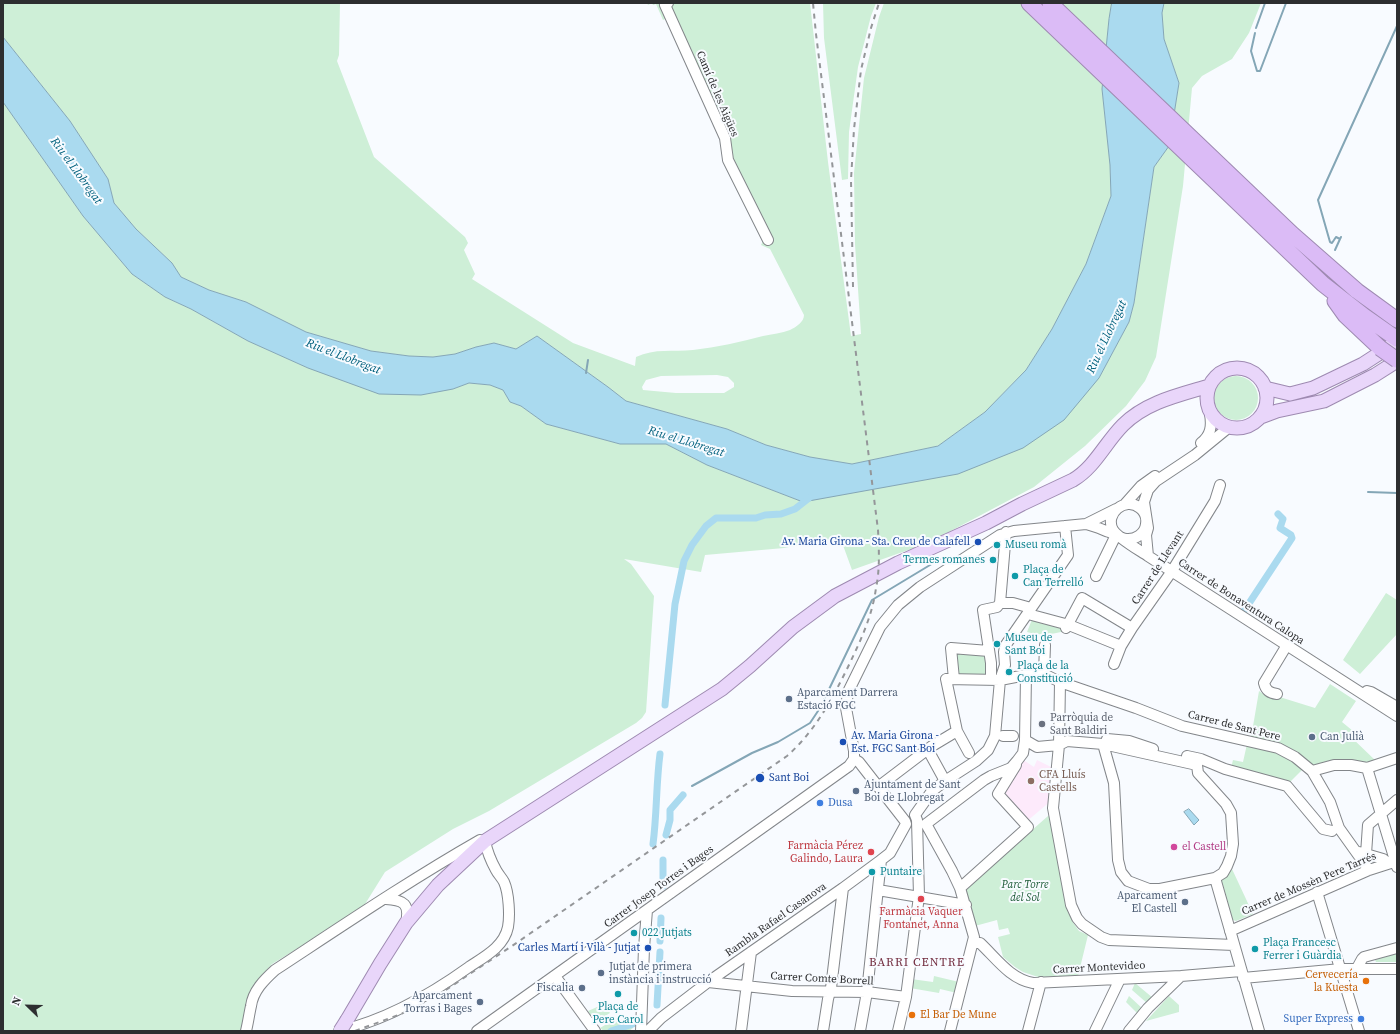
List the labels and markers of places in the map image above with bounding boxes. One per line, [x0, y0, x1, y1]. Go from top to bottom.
place label: Av. Maria Girona - Sta. Creu de Calafell [781, 535, 970, 549]
marker: Av. Maria Girona - Sta. Creu de Calafell [973, 537, 983, 547]
place label: Museu romà [1005, 538, 1067, 552]
marker: Museu romà [992, 540, 1002, 550]
place label: Termes romanes [903, 553, 985, 567]
marker: Termes romanes [988, 555, 998, 565]
place label: Plaça de Can Terrelló [1023, 563, 1083, 589]
marker: Plaça de Can Terrelló [1010, 571, 1020, 581]
place label: Museu de Sant Boi [1005, 631, 1052, 657]
marker: Museu de Sant Boi [992, 639, 1002, 649]
place label: Plaça de la Constitució [1017, 659, 1073, 685]
marker: Plaça de la Constitució [1004, 667, 1014, 677]
place label: Aparcament Darrera Estació FGC [797, 686, 898, 712]
marker: Aparcament Darrera Estació FGC [784, 694, 794, 704]
place label: Parròquia de Sant Baldiri [1050, 711, 1113, 737]
marker: Parròquia de Sant Baldiri [1037, 719, 1047, 729]
place label: Av. Maria Girona - Est. FGC Sant Boi [851, 729, 939, 755]
place label: Can Julià [1320, 730, 1364, 744]
marker: Can Julià [1307, 732, 1317, 742]
marker: Av. Maria Girona - Est. FGC Sant Boi [838, 737, 848, 747]
place label: CFA Lluís Castells [1039, 768, 1086, 794]
place label: Sant Boi [769, 771, 809, 785]
marker: Sant Boi [754, 772, 766, 784]
marker: CFA Lluís Castells [1026, 776, 1036, 786]
place label: Ajuntament de Sant Boi de Llobregat [864, 778, 960, 804]
marker: Ajuntament de Sant Boi de Llobregat [851, 786, 861, 796]
place label: Dusa [828, 796, 853, 810]
marker: Dusa [815, 798, 825, 808]
place label: Farmàcia Pérez Galindo, Laura [788, 839, 863, 865]
place label: el Castell [1182, 840, 1226, 854]
marker: el Castell [1169, 842, 1179, 852]
marker: Farmàcia Pérez Galindo, Laura [866, 847, 876, 857]
place label: Puntaire [880, 865, 922, 879]
marker: Puntaire [867, 867, 877, 877]
place label: Aparcament El Castell [1117, 889, 1177, 915]
marker: Farmàcia Vaquer Fontanet, Anna [916, 894, 926, 904]
marker: Aparcament El Castell [1180, 897, 1190, 907]
place label: Farmàcia Vaquer Fontanet, Anna [879, 905, 963, 931]
place label: 022 Jutjats [642, 926, 692, 940]
marker: 022 Jutjats [629, 928, 639, 938]
place label: Plaça Francesc Ferrer i Guàrdia [1263, 936, 1342, 962]
place label: Carles Martí i Vilà - Jutjat [518, 941, 640, 955]
marker: Carles Martí i Vilà - Jutjat [643, 943, 653, 953]
marker: Plaça Francesc Ferrer i Guàrdia [1250, 944, 1260, 954]
place label: Jutjat de primera instància i instrucció [609, 960, 711, 986]
marker: Jutjat de primera instància i instrucció [596, 968, 606, 978]
place label: Cervecería la Kuesta [1305, 968, 1358, 994]
marker: Cervecería la Kuesta [1361, 976, 1371, 986]
place label: Fiscalia [537, 981, 574, 995]
marker: Fiscalia [577, 983, 587, 993]
place label: Aparcament Torras i Bages [404, 989, 472, 1015]
marker: Plaça de Pere Carol [613, 989, 623, 999]
marker: Aparcament Torras i Bages [475, 997, 485, 1007]
place label: Plaça de Pere Carol [593, 1000, 643, 1026]
place label: El Bar De Mune [920, 1008, 997, 1022]
marker: El Bar De Mune [907, 1010, 917, 1020]
place label: Super Express [1284, 1012, 1353, 1026]
marker: Super Express [1356, 1014, 1366, 1024]

